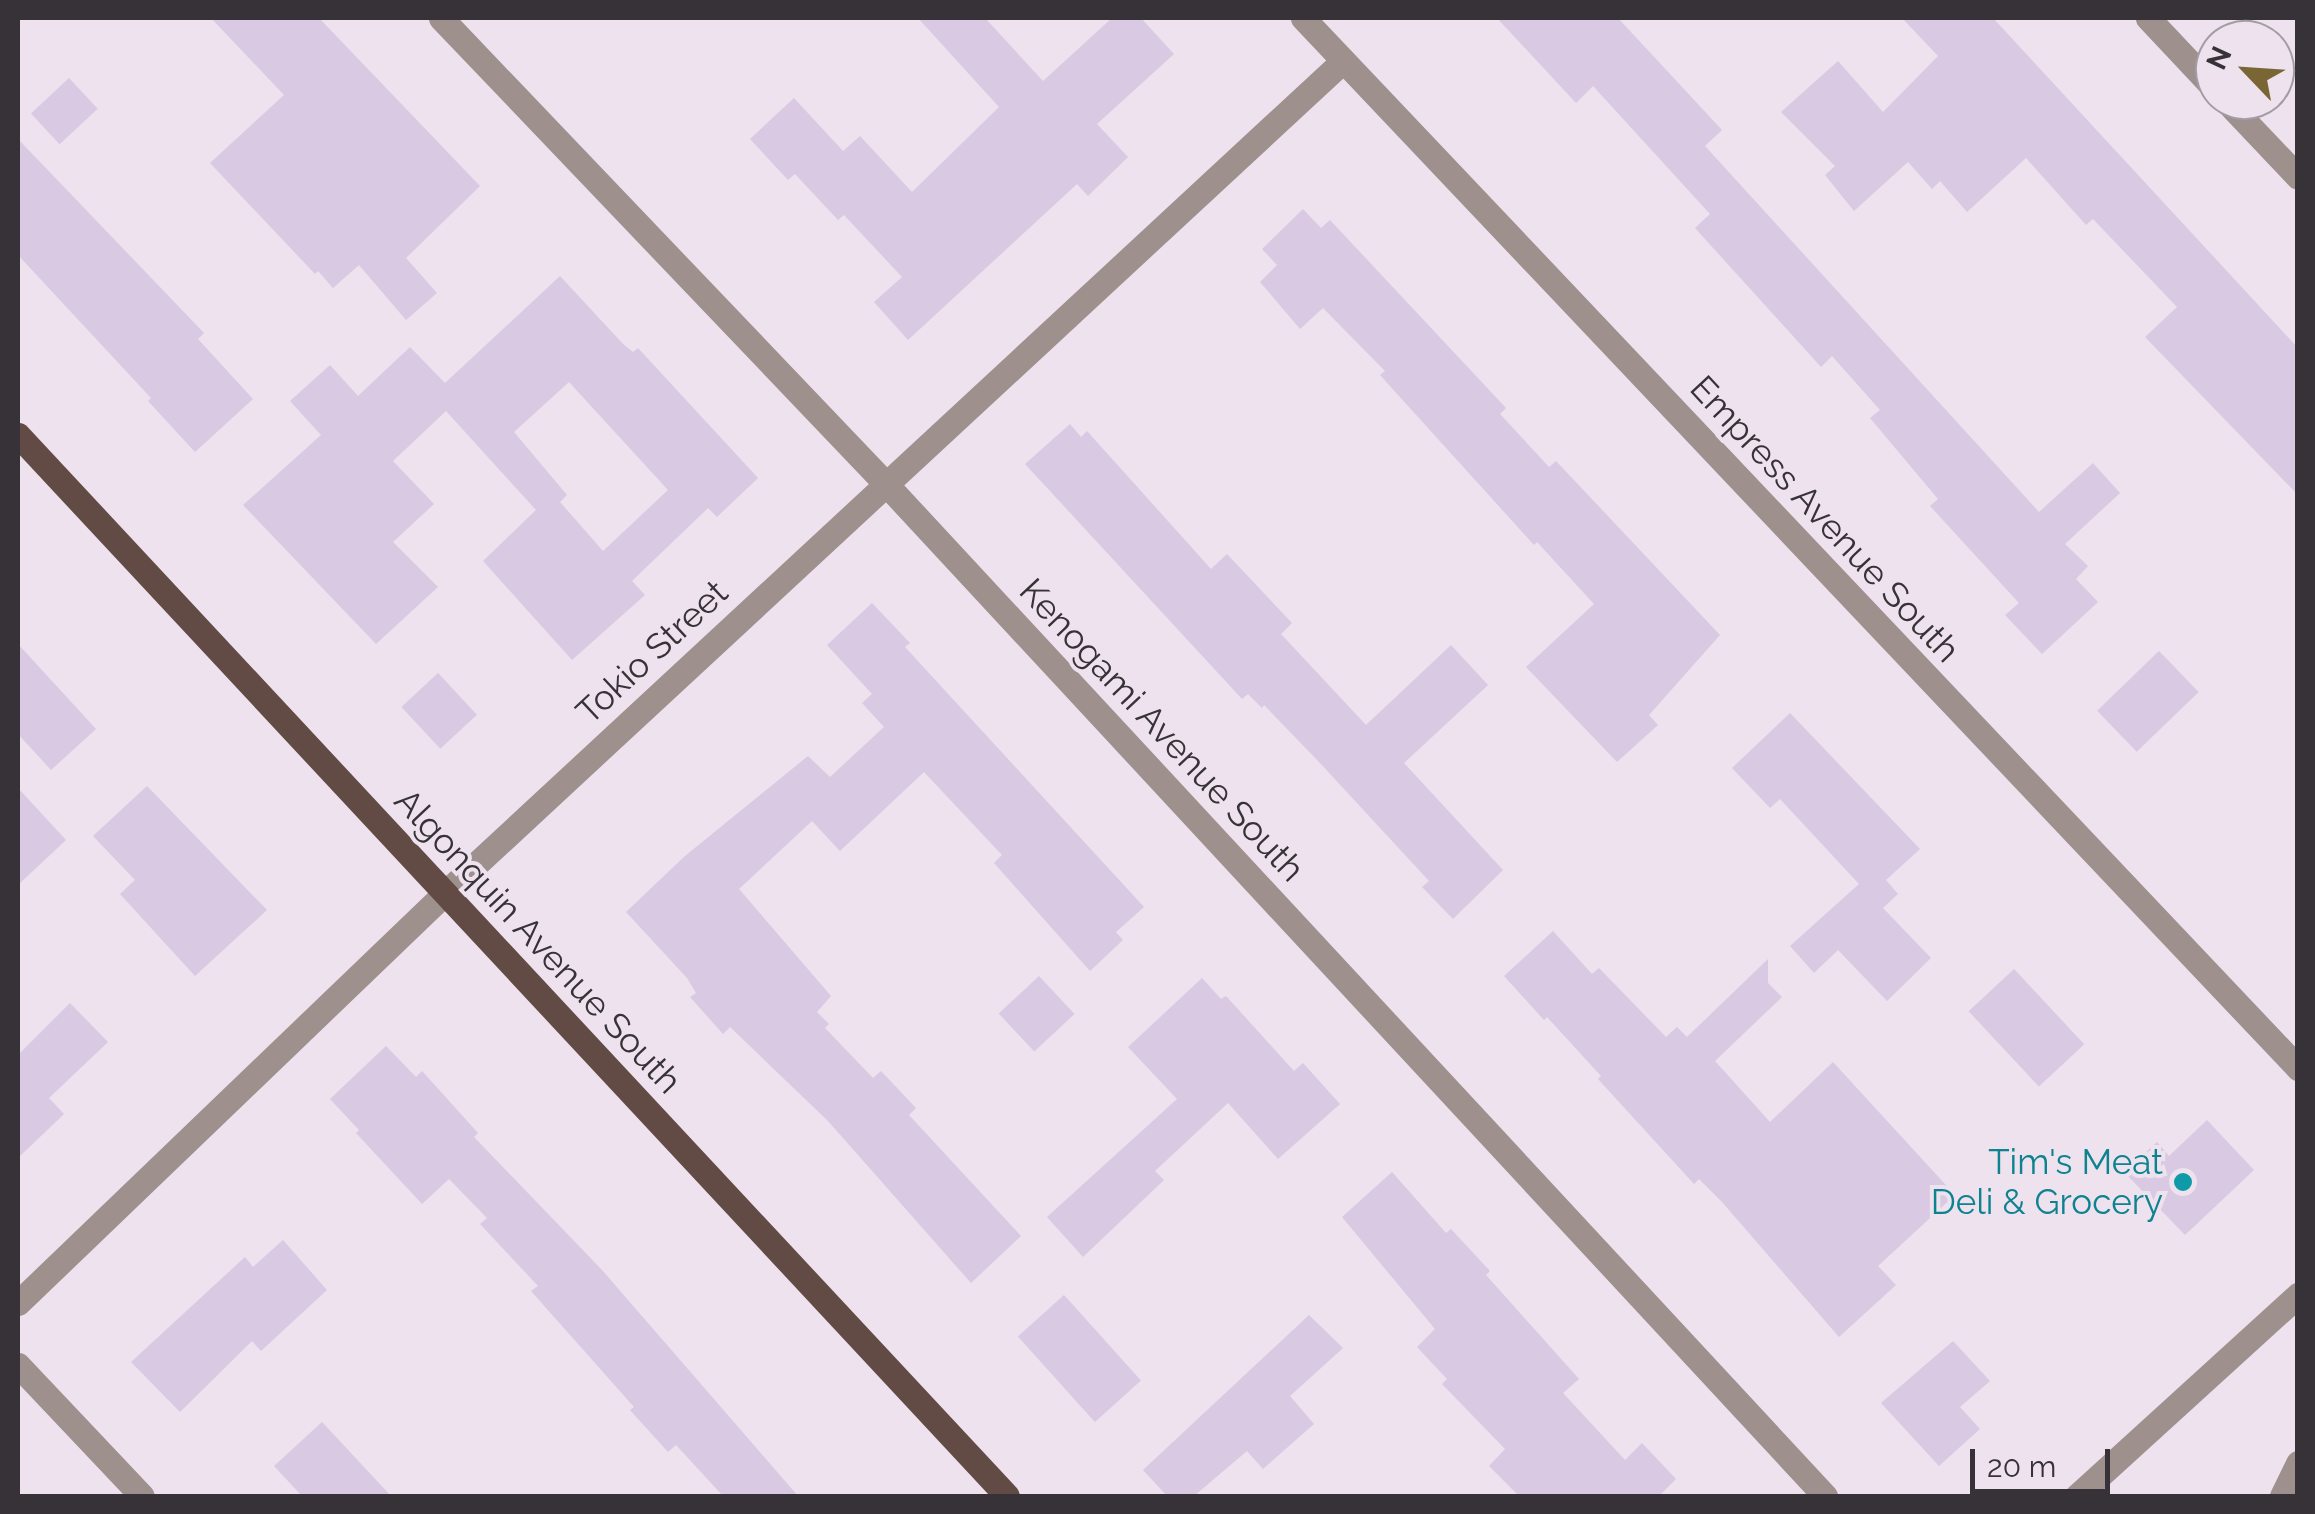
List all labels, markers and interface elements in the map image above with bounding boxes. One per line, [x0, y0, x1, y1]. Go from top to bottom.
north arrow [2195, 20, 2295, 120]
text: N [2200, 41, 2239, 75]
street label: Empress Avenue South [1681, 367, 1969, 671]
street label: Kenogami Avenue South [1010, 570, 1314, 890]
street label: Tokio Street [568, 571, 736, 733]
street label: Algonquin Avenue South [386, 780, 690, 1102]
place label: Tim's Meat Deli & Grocery [1931, 1141, 2163, 1223]
marker: Tim's Meat Deli & Grocery [2172, 1171, 2194, 1193]
scale bar [1975, 1429, 2115, 1491]
text: 20 m [1987, 1449, 2056, 1484]

